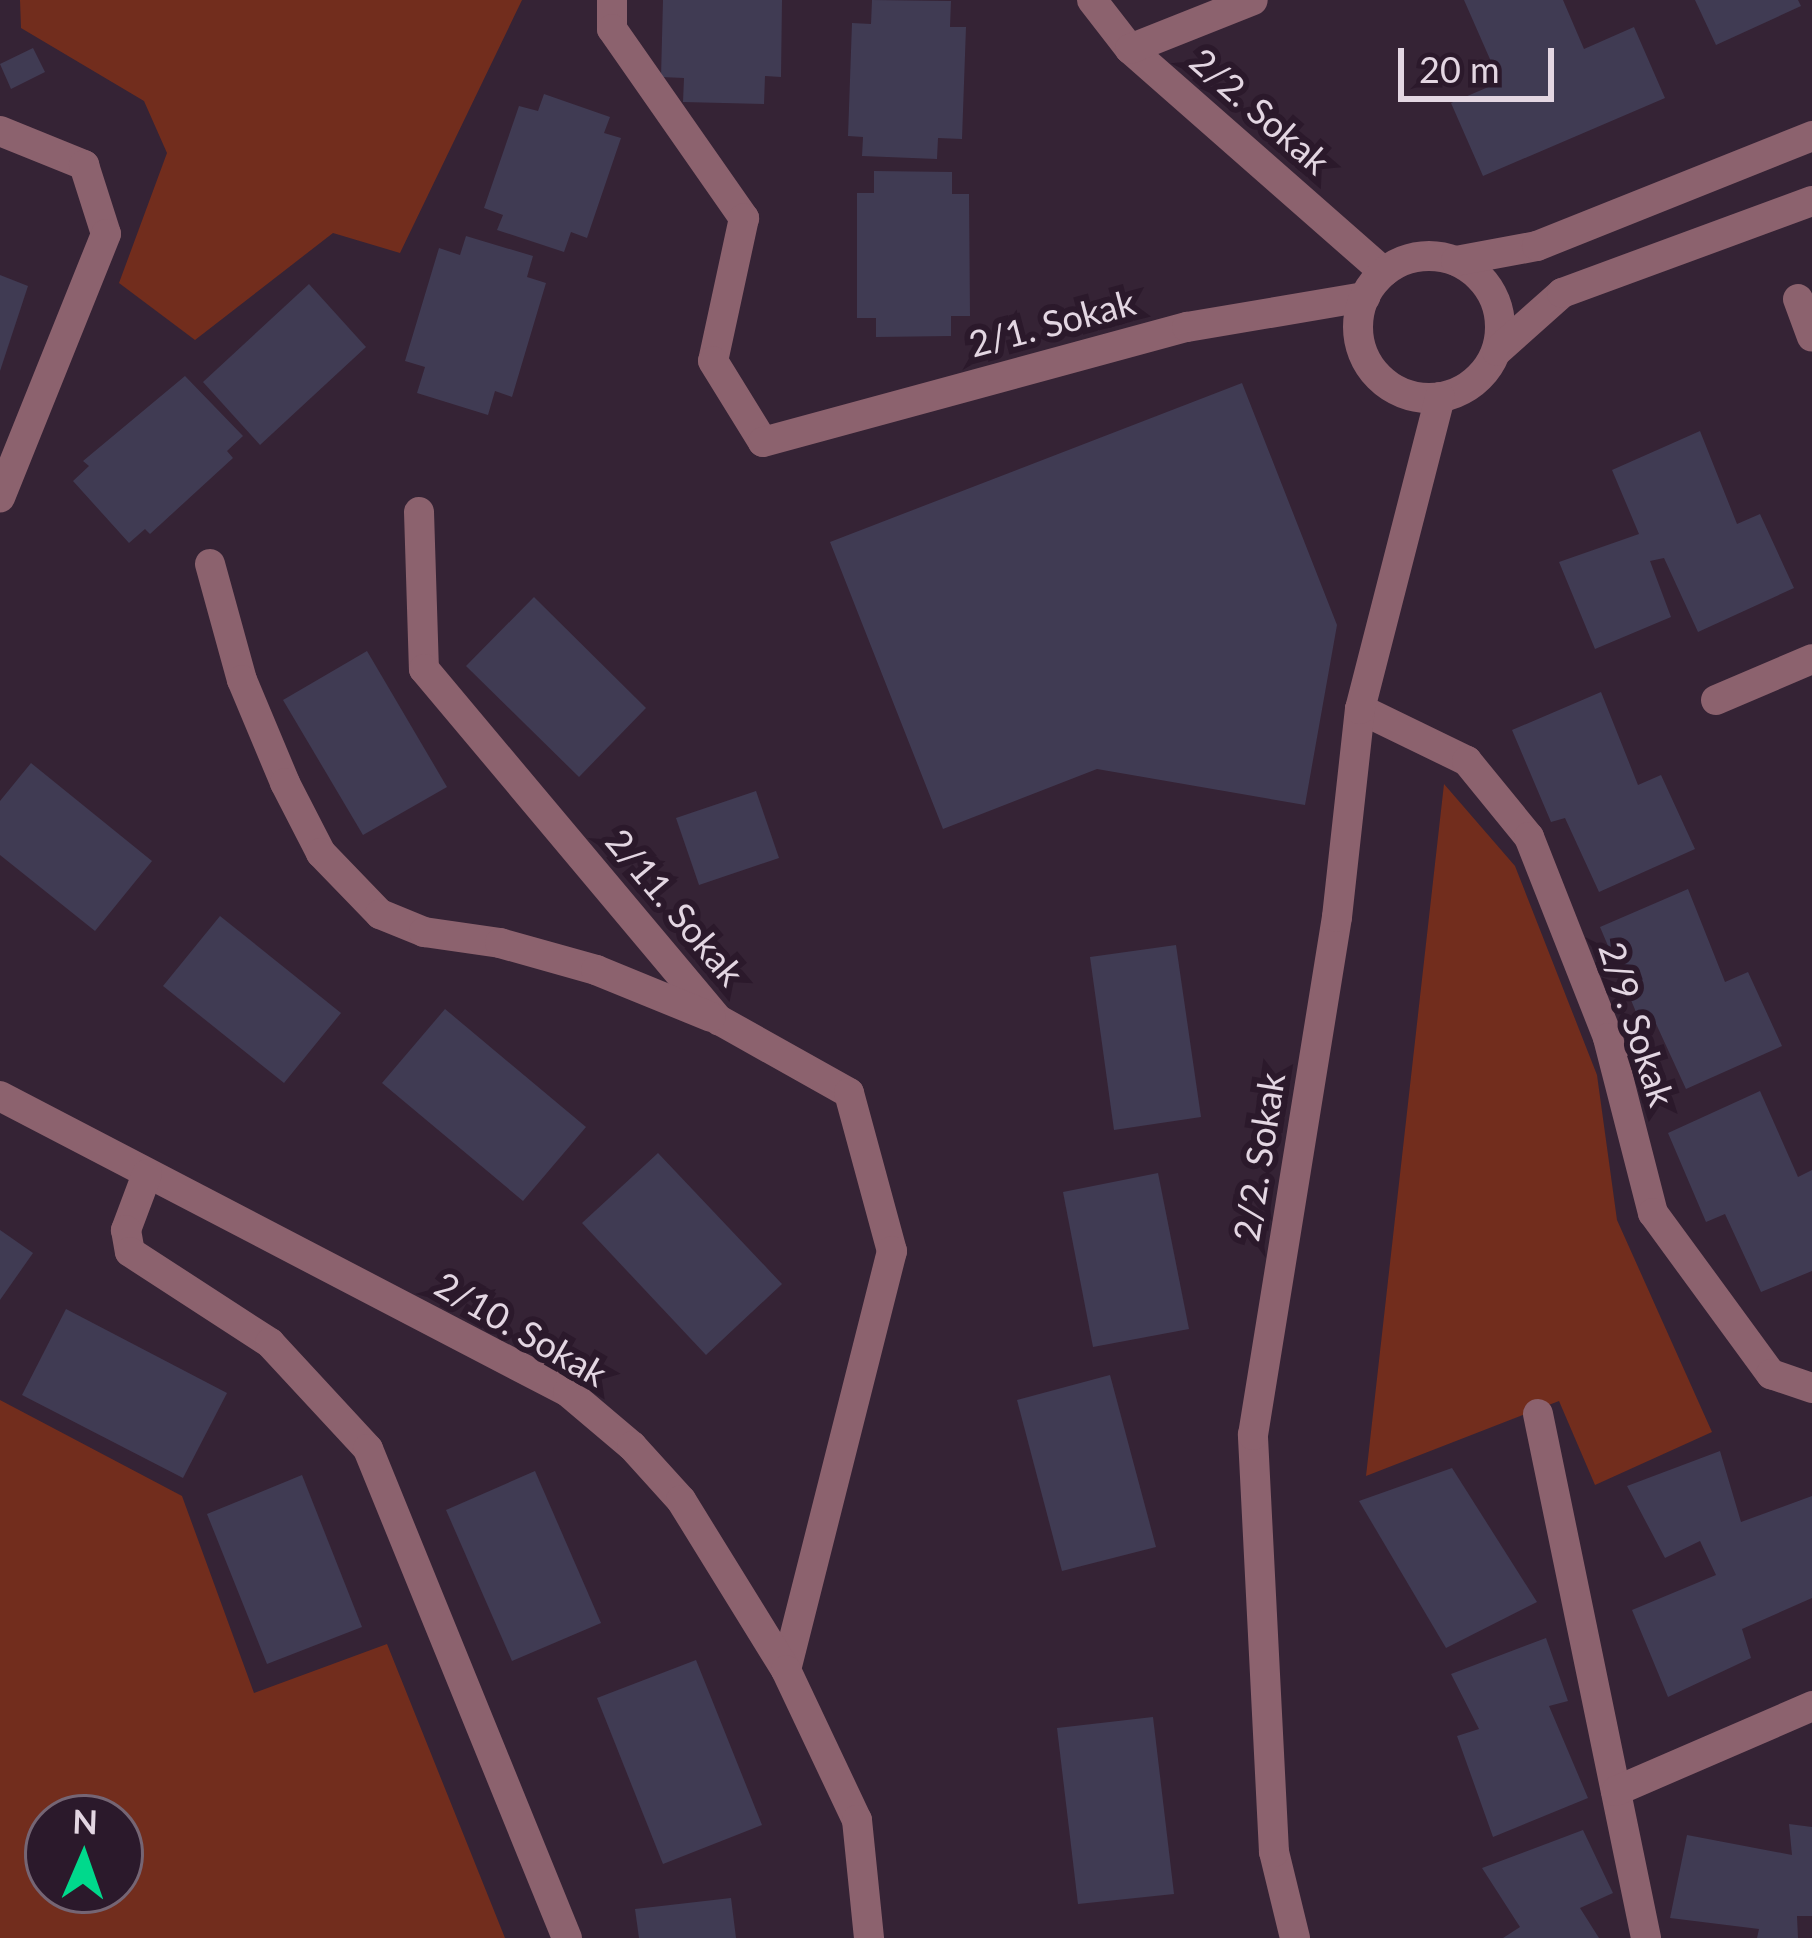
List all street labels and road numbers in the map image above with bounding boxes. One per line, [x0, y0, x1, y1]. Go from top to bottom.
street label: 2/2. Sokak [1182, 39, 1338, 183]
street label: 2/1. Sokak [964, 280, 1140, 366]
street label: 2/11. Sokak [597, 820, 753, 994]
street label: 2/9. Sokak [1590, 936, 1684, 1112]
street label: 2/2. Sokak [1224, 1070, 1294, 1244]
street label: 2/10. Sokak [428, 1263, 614, 1395]

